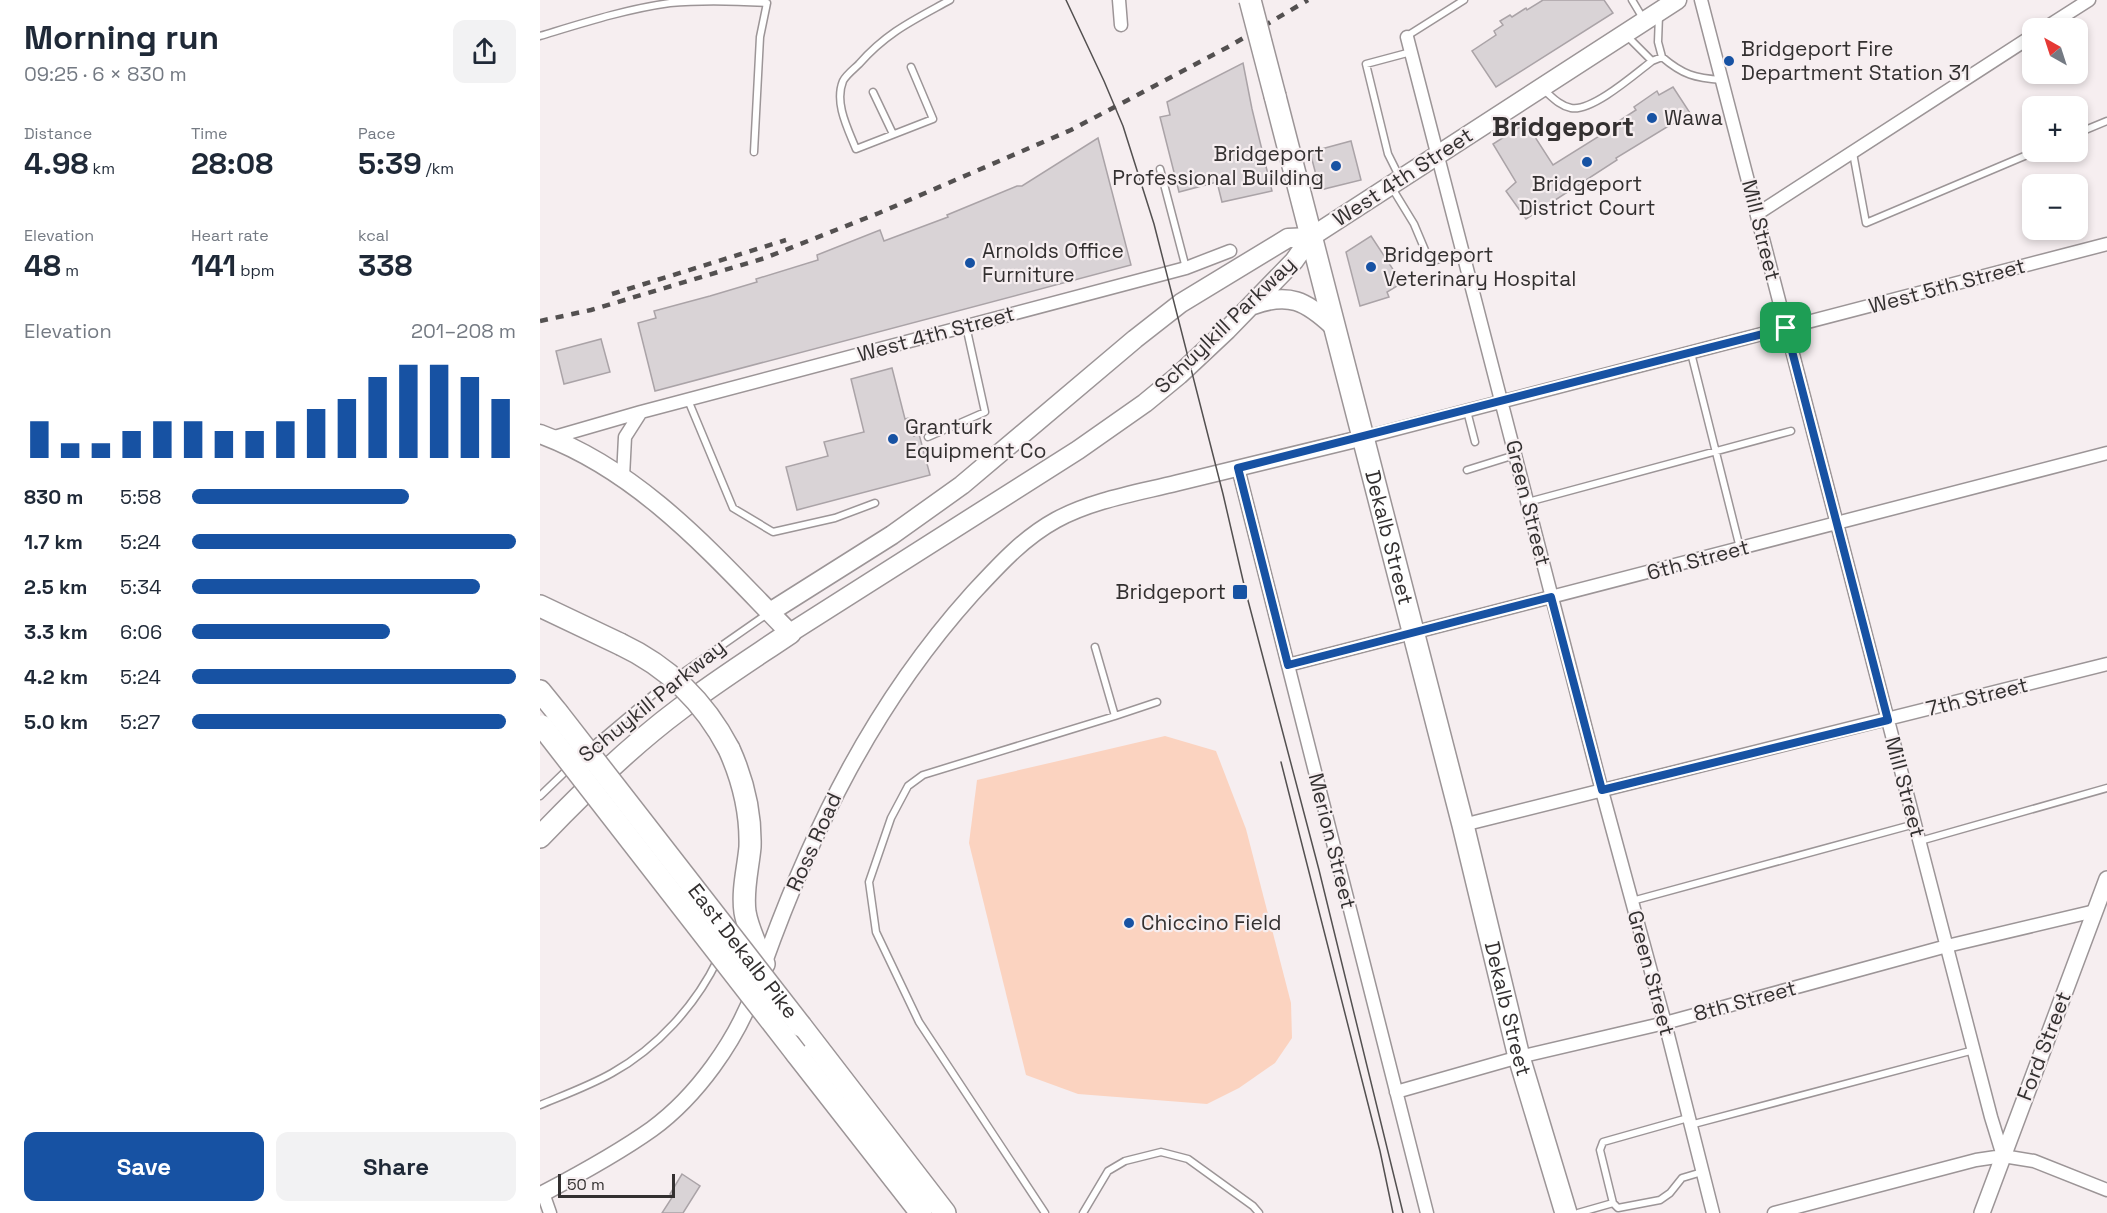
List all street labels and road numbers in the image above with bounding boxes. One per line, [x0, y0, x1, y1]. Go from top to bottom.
street label: West 4th Street [1328, 121, 1478, 232]
street label: Mill Street [1736, 177, 1787, 283]
street label: Schuylkill Parkway [1148, 250, 1301, 399]
street label: West 5th Street [1866, 252, 2028, 319]
street label: West 4th Street [854, 300, 1017, 367]
street label: Green Street [1500, 437, 1557, 569]
street label: Dekalb Street [1359, 467, 1420, 608]
street label: 6th Street [1644, 533, 1752, 586]
street label: Schuykill Parkway [573, 633, 730, 768]
street label: 7th Street [1923, 671, 2031, 722]
street label: Mill Street [1879, 734, 1932, 840]
street label: Merion Street [1303, 770, 1362, 912]
street label: Ross Road [780, 788, 847, 895]
street label: East Dekalb Pike [682, 878, 804, 1024]
street label: Green Street [1622, 907, 1681, 1039]
street label: Dekalb Street [1479, 939, 1538, 1079]
street label: 8th Street [1691, 974, 1799, 1027]
street label: Ford Street [2010, 987, 2077, 1104]

